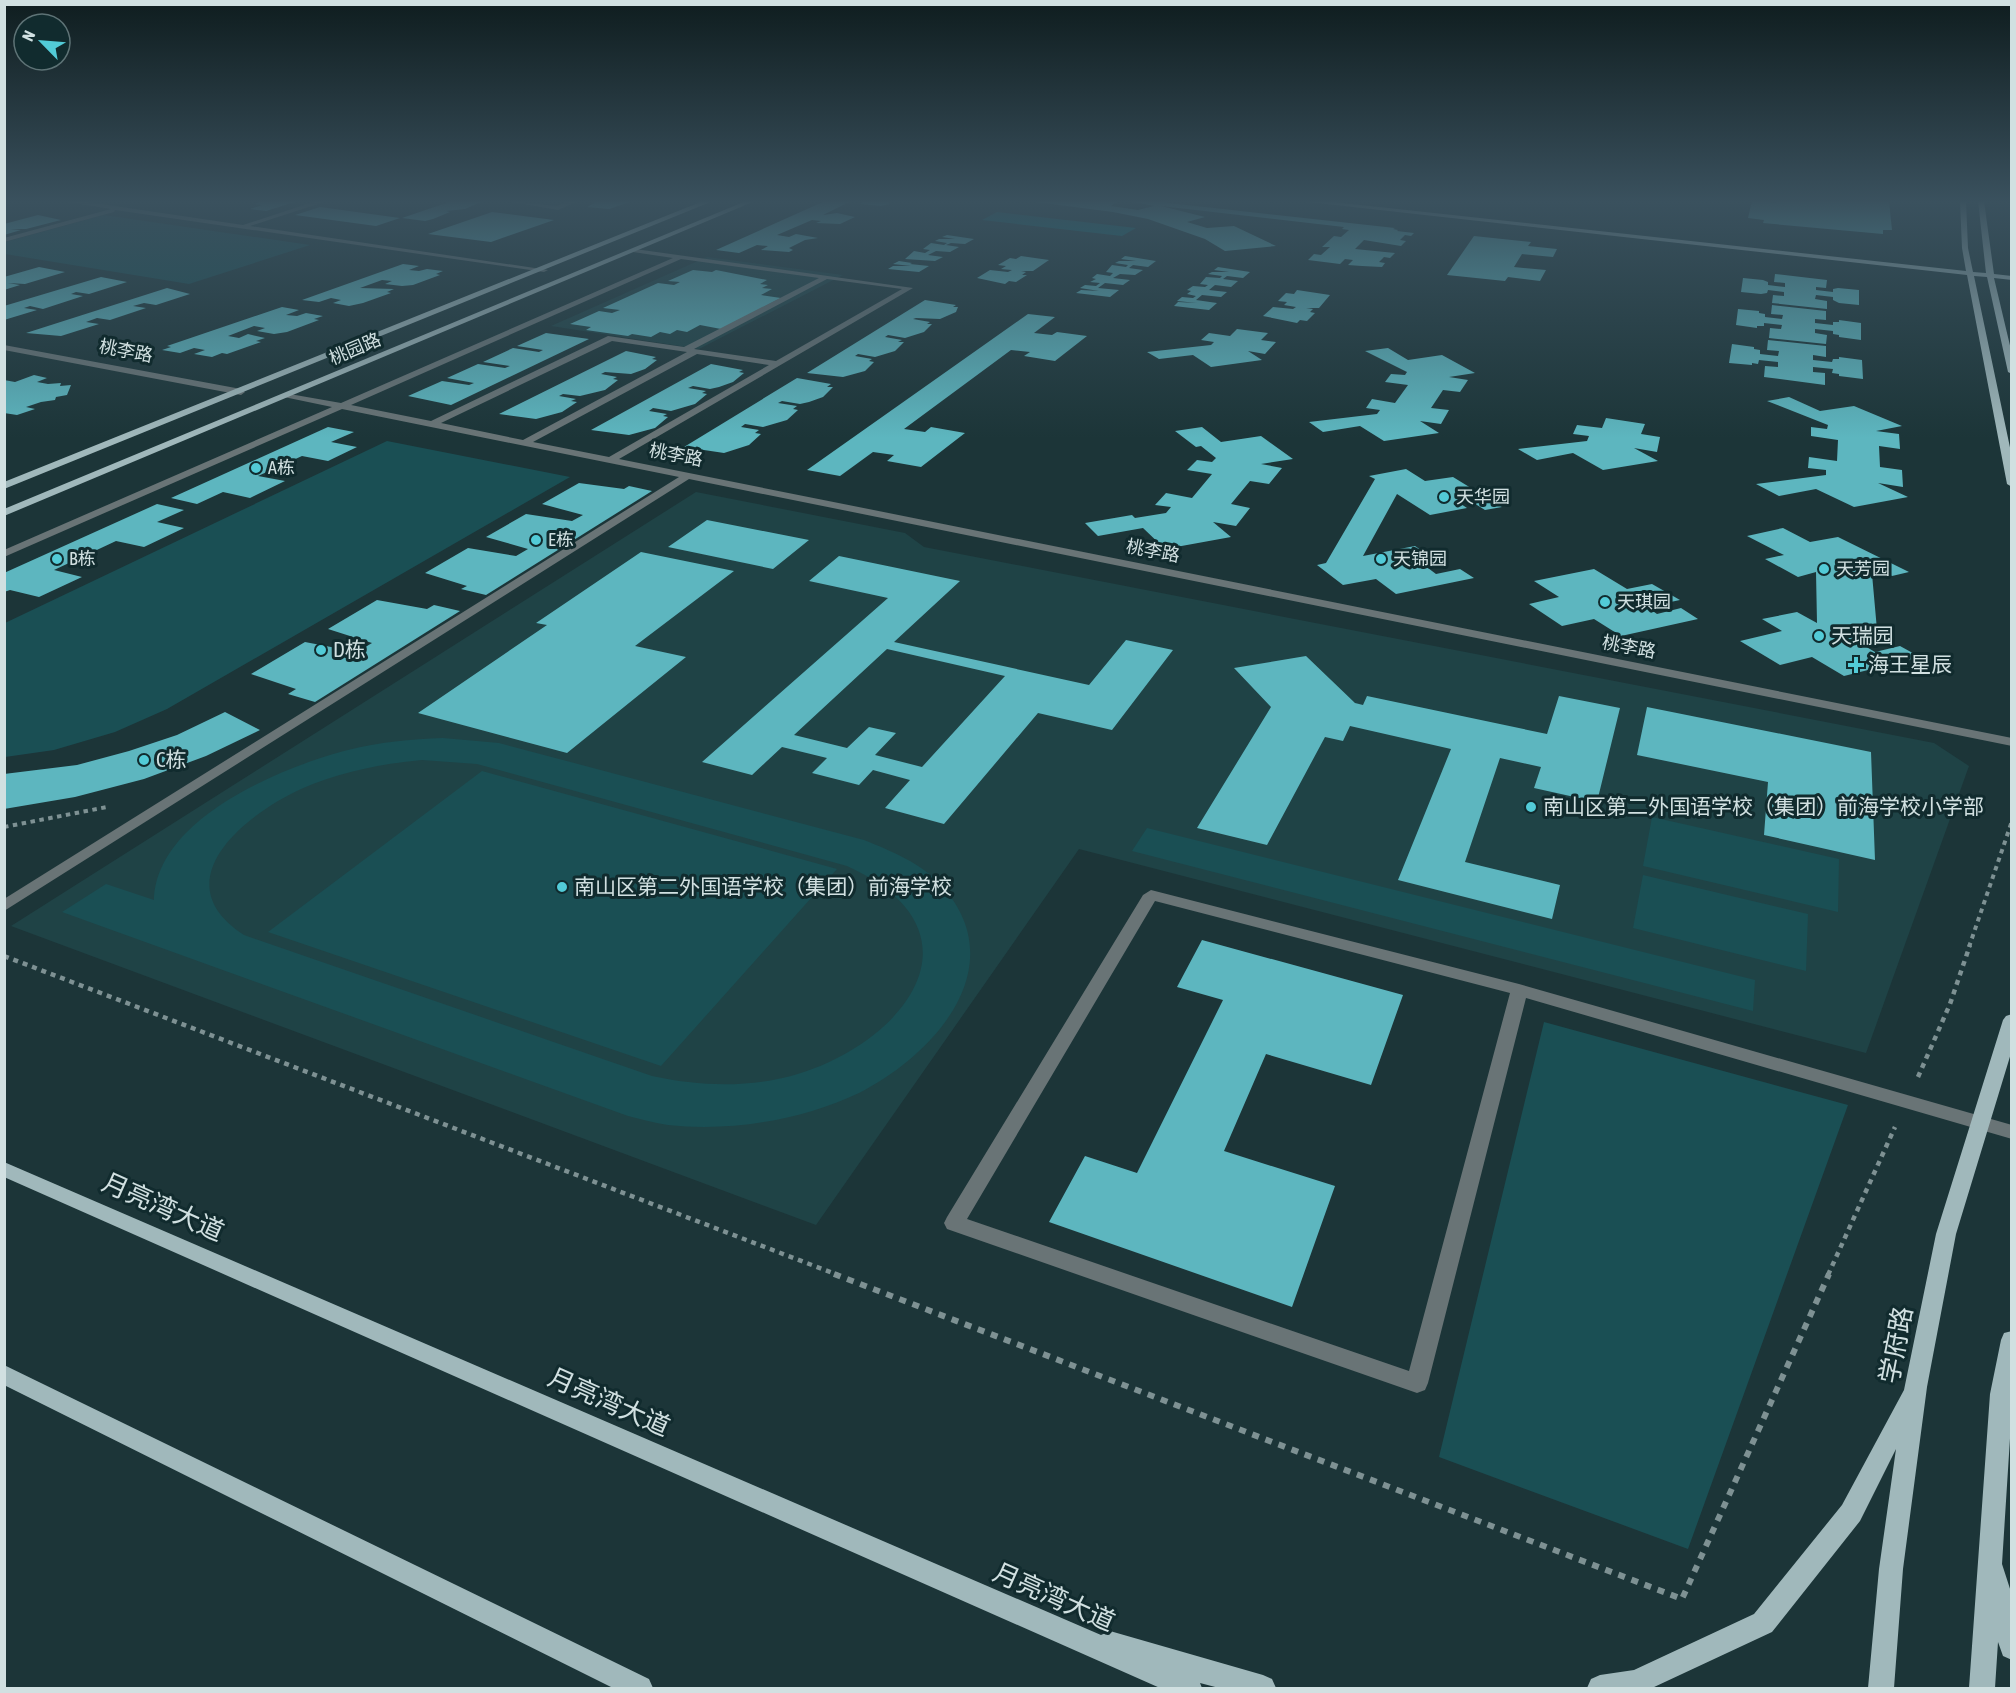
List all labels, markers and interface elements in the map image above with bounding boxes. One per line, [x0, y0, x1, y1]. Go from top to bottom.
north arrow [12, 12, 72, 72]
text: N [18, 28, 39, 44]
street label: 桃园路 [326, 328, 384, 369]
street label: 桃李路 [98, 335, 155, 366]
street label: 桃李路 [648, 439, 705, 470]
place label: A栋 [268, 457, 295, 478]
marker: A栋 [249, 461, 263, 475]
place label: 天华园 [1456, 486, 1510, 507]
marker: 天华园 [1437, 490, 1451, 504]
place label: E栋 [548, 529, 574, 550]
marker: E栋 [529, 533, 543, 547]
street label: 桃李路 [1125, 535, 1182, 566]
place label: B栋 [69, 548, 96, 569]
place label: 天锦园 [1393, 548, 1447, 569]
marker: B栋 [50, 552, 64, 566]
marker: 天锦园 [1374, 552, 1388, 566]
place label: 天芳园 [1836, 558, 1890, 579]
marker: 天芳园 [1817, 562, 1831, 576]
place label: 天琪园 [1617, 591, 1671, 612]
marker: 天琪园 [1598, 595, 1612, 609]
place label: 天瑞园 [1831, 623, 1894, 647]
marker: 天瑞园 [1812, 629, 1826, 643]
street label: 桃李路 [1601, 631, 1658, 662]
place label: D栋 [333, 637, 366, 661]
marker: D栋 [314, 643, 328, 657]
place label: 海王星辰 [1868, 652, 1952, 676]
marker: 海王星辰 [1849, 658, 1863, 672]
place label: C栋 [156, 747, 186, 771]
marker: C栋 [137, 753, 151, 767]
place label: 南山区第二外国语学校（集团）前海学校小学部 [1543, 794, 1984, 818]
marker: 南山区第二外国语学校（集团）前海学校小学部 [1524, 800, 1538, 814]
place label: 南山区第二外国语学校（集团）前海学校 [574, 874, 952, 898]
marker: 南山区第二外国语学校（集团）前海学校 [555, 880, 569, 894]
street label: 月亮湾大道 [98, 1167, 228, 1247]
street label: 学府路 [1874, 1304, 1918, 1386]
street label: 月亮湾大道 [544, 1362, 674, 1442]
street label: 月亮湾大道 [989, 1557, 1119, 1637]

